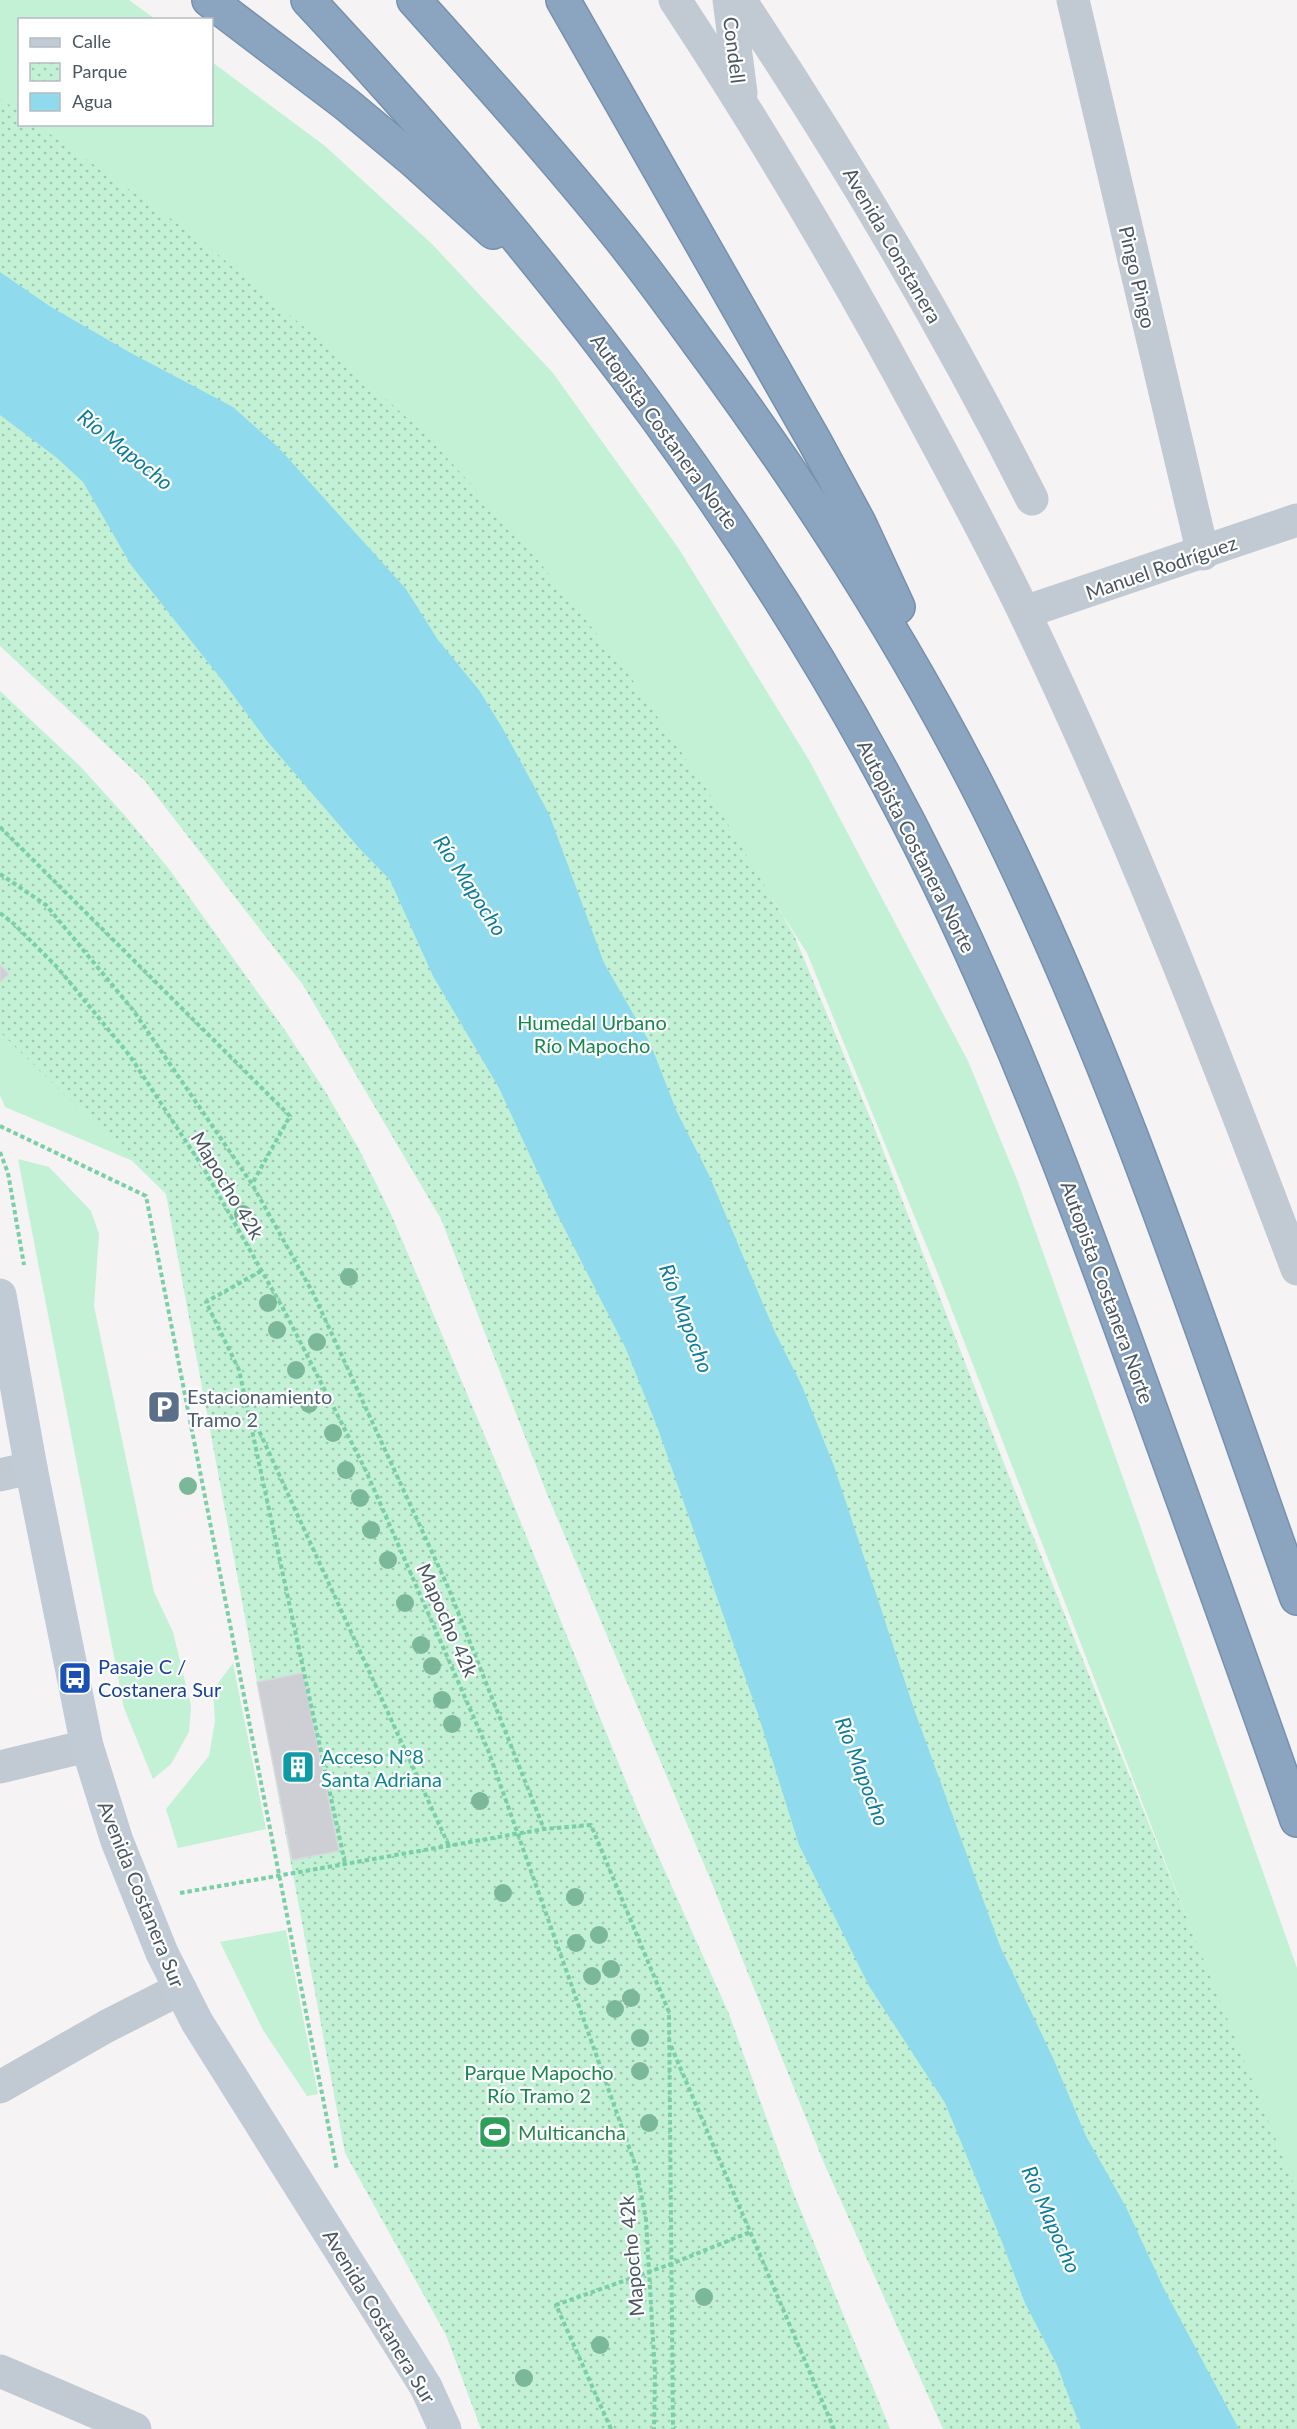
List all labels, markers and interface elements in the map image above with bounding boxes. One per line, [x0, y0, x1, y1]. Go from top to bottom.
street label: Condell [719, 15, 751, 85]
legend [18, 18, 213, 126]
text: Calle [72, 30, 111, 52]
text: Parque [72, 60, 127, 82]
text: Agua [72, 90, 113, 112]
street label: Avenida Constanera [839, 163, 947, 327]
street label: Pingo Pingo [1115, 224, 1161, 330]
street label: Autopista Costanera Norte [586, 329, 744, 533]
water label: Río Mapocho [74, 403, 179, 495]
street label: Manuel Rodríguez [1082, 530, 1240, 604]
street label: Autopista Costanera Norte [853, 736, 981, 956]
water label: Río Mapocho [429, 830, 513, 940]
park label: Humedal Urbano Río Mapocho [517, 1010, 667, 1057]
street label: Mapocho 42k [186, 1127, 270, 1244]
street label: Autopista Costanera Norte [1056, 1177, 1160, 1407]
water label: Río Mapocho [655, 1260, 719, 1376]
place label: Estacionamiento Tramo 2 [187, 1384, 332, 1431]
parking icon: Estacionamiento Tramo 2 [146, 1389, 182, 1425]
street label: Mapocho 42k [412, 1560, 484, 1681]
place label: Pasaje C / Costanera Sur [98, 1654, 222, 1701]
bus stop icon: Pasaje C / Costanera Sur [57, 1660, 93, 1696]
water label: Río Mapocho [831, 1713, 895, 1829]
place label: Acceso N°8 Santa Adriana [321, 1744, 442, 1791]
building icon: Acceso N°8 Santa Adriana [280, 1749, 316, 1785]
street label: Avenida Costanera Sur [94, 1797, 191, 1991]
park label: Parque Mapocho Río Tramo 2 [464, 2060, 614, 2107]
sports icon: Multicancha [477, 2114, 513, 2150]
place label: Multicancha [518, 2120, 626, 2144]
water label: Río Mapocho [1017, 2161, 1087, 2277]
street label: Mapocho 42k [614, 2194, 648, 2317]
street label: Avenida Costanera Sur [319, 2225, 442, 2408]

